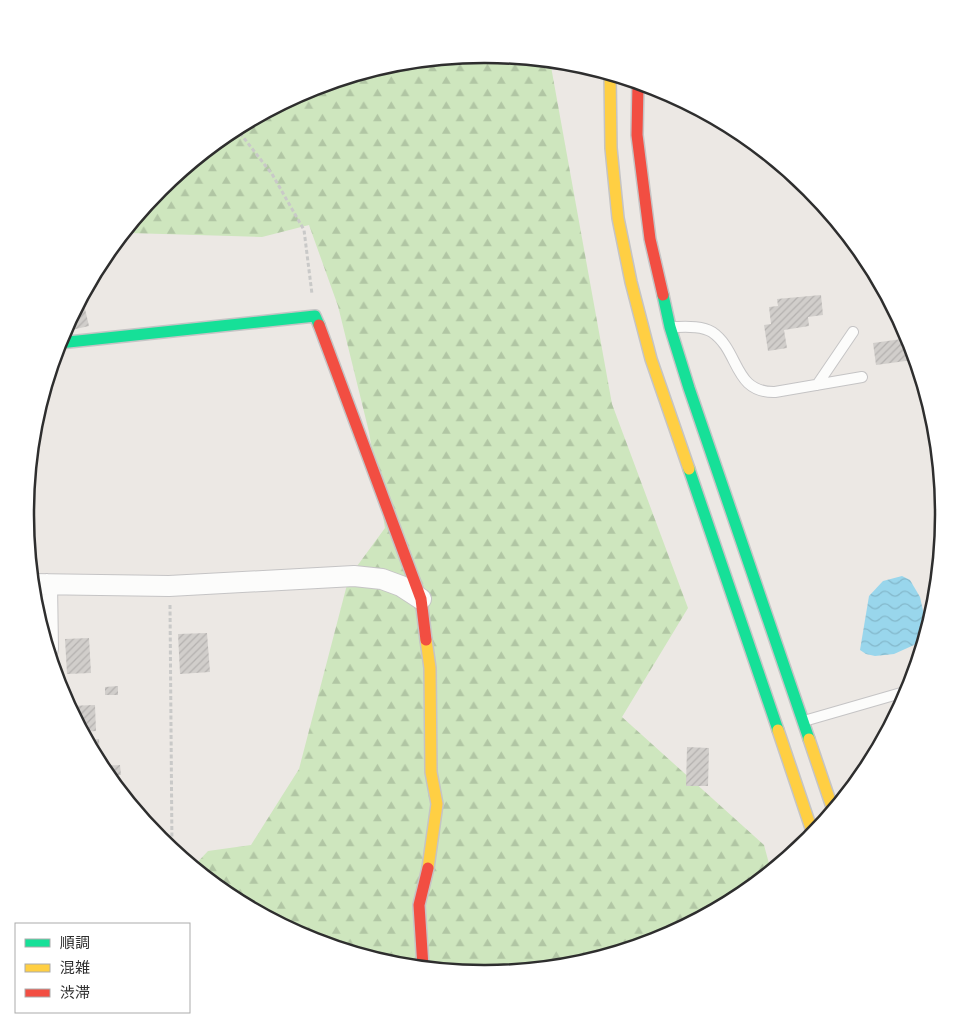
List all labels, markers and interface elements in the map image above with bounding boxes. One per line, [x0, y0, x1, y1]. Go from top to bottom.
legend [15, 923, 190, 1013]
text: 順調 [60, 933, 90, 952]
text: 混雑 [60, 958, 90, 977]
text: 渋滞 [60, 983, 90, 1002]

